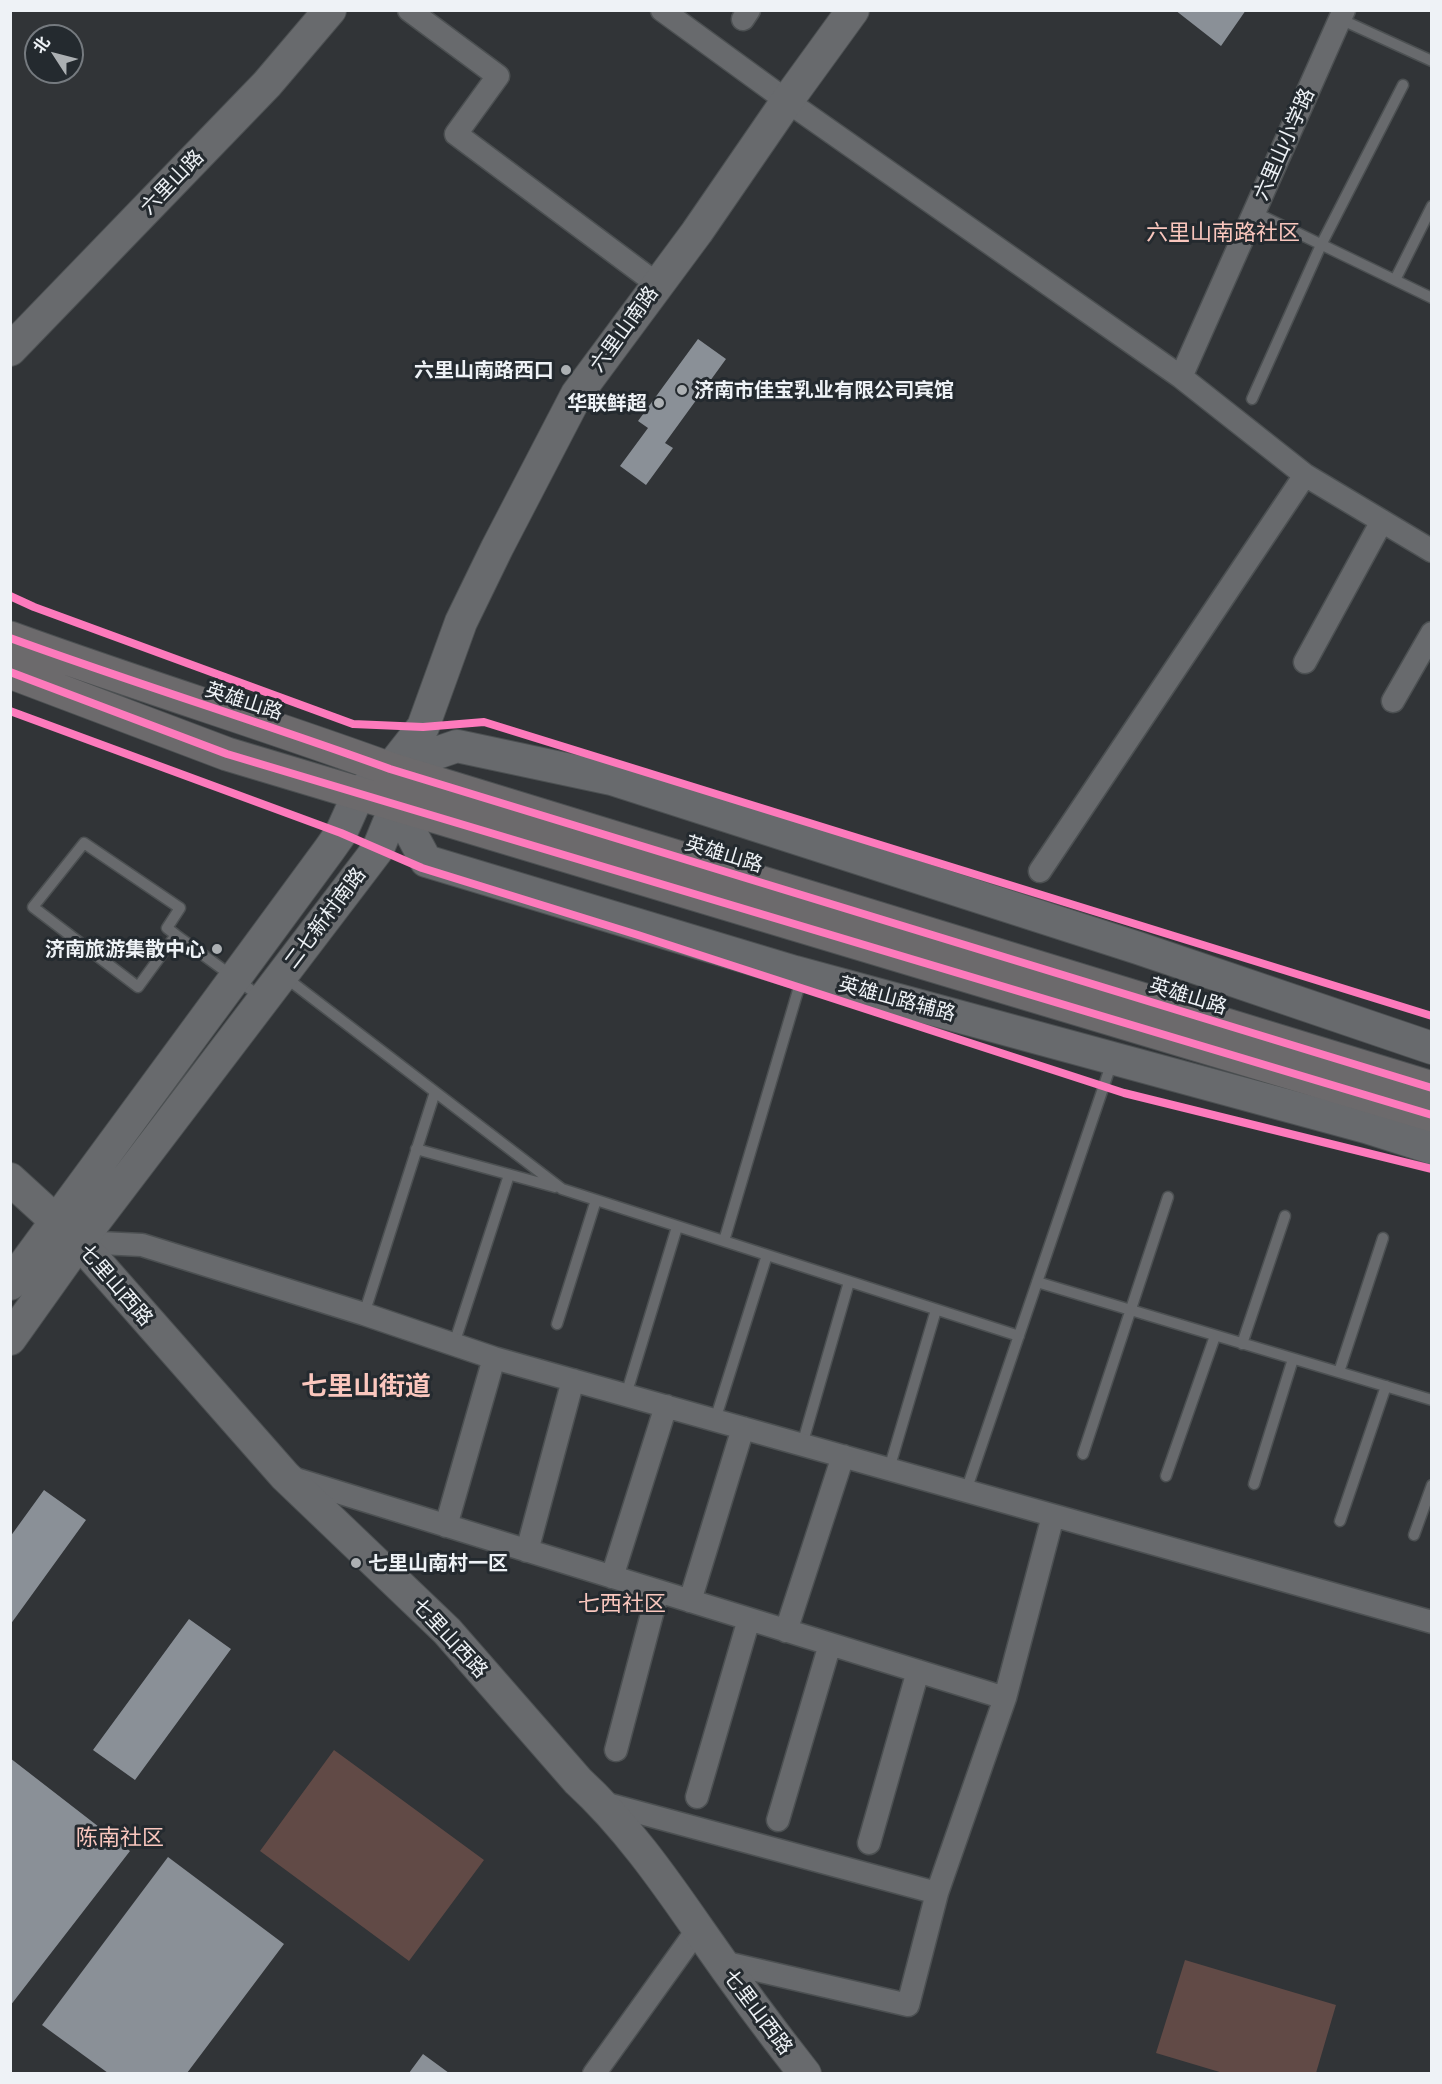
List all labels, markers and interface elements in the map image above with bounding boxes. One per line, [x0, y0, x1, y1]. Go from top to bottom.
north arrow [24, 24, 84, 84]
text: 北 [29, 33, 53, 56]
street label: 六里山小学路 [1249, 84, 1319, 204]
street label: 六里山路 [136, 145, 208, 219]
district label: 六里山南路社区 [1146, 220, 1300, 246]
street label: 六里山南路 [585, 281, 663, 377]
place label: 六里山南路西口 [414, 358, 554, 382]
marker: 六里山南路西口 [559, 363, 573, 377]
place label: 济南市佳宝乳业有限公司宾馆 [694, 378, 954, 402]
marker: 济南市佳宝乳业有限公司宾馆 [675, 383, 689, 397]
place label: 华联鲜超 [567, 391, 647, 415]
marker: 华联鲜超 [652, 396, 666, 410]
street label: 英雄山路 [202, 677, 286, 725]
street label: 英雄山路 [682, 831, 766, 877]
street label: 二七新村南路 [279, 863, 371, 973]
place label: 济南旅游集散中心 [45, 937, 205, 961]
marker: 济南旅游集散中心 [210, 942, 224, 956]
street label: 英雄山路辅路 [836, 972, 958, 1026]
street label: 英雄山路 [1146, 973, 1230, 1019]
street label: 七里山西路 [74, 1239, 158, 1331]
district label: 七里山街道 [301, 1370, 431, 1402]
place label: 七里山南村一区 [368, 1551, 508, 1575]
marker: 七里山南村一区 [349, 1556, 363, 1570]
district label: 七西社区 [578, 1591, 666, 1617]
street label: 七里山西路 [407, 1593, 493, 1683]
district label: 陈南社区 [76, 1825, 164, 1851]
street label: 七里山西路 [718, 1965, 798, 2059]

